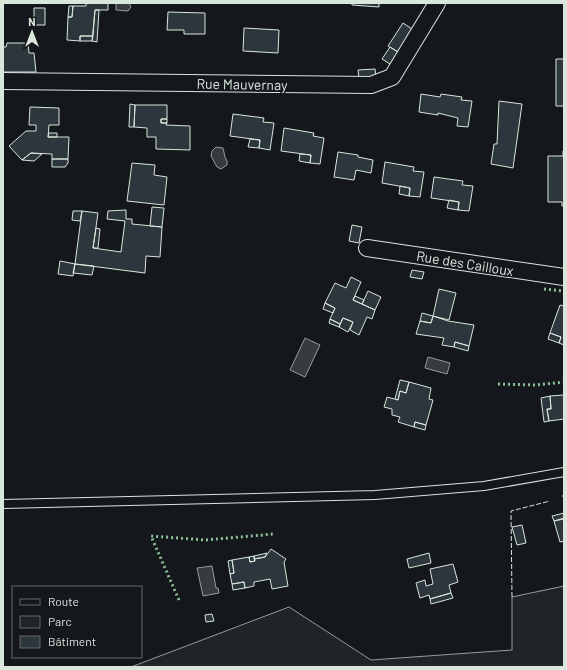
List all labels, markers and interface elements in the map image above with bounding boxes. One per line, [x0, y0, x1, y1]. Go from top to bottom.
north arrow [12, 12, 52, 52]
text: N [28, 15, 36, 28]
street label: Rue Mauvernay [196, 75, 288, 93]
street label: Rue des Cailloux [415, 247, 515, 279]
legend [12, 586, 142, 658]
text: Route [48, 594, 79, 608]
text: Parc [48, 614, 72, 628]
text: Bâtiment [48, 634, 96, 648]

